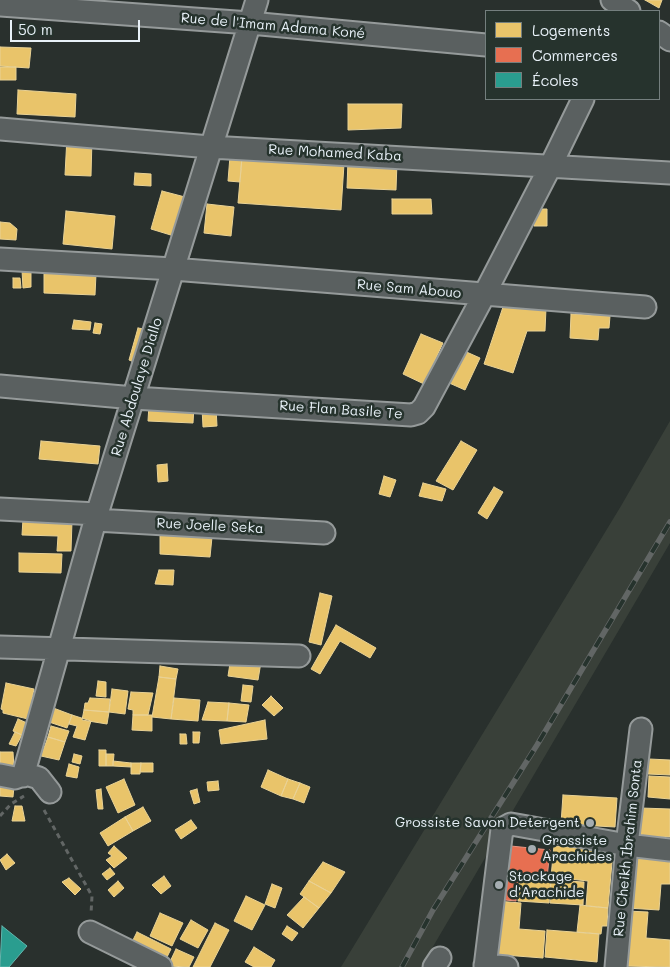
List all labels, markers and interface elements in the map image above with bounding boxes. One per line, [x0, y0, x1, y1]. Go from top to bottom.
scale bar [12, 10, 142, 42]
street label: Rue de l'Imam Adama Koné [180, 10, 366, 42]
legend [485, 10, 660, 100]
text: 50 m [18, 19, 53, 39]
text: Logements [532, 20, 610, 40]
text: Commerces [532, 45, 618, 65]
text: Écoles [532, 70, 579, 90]
street label: Rue Mohamed Kaba [268, 141, 402, 165]
street label: Rue Sam Abouo [356, 276, 462, 302]
street label: Rue Abdoulaye Diallo [108, 316, 166, 458]
street label: Rue Flan Basile Te [279, 397, 403, 423]
street label: Rue Joelle Seka [156, 515, 264, 537]
street label: Rue Cheikh Ibrahim Sonta [610, 759, 646, 937]
place label: Grossiste Savon Detergent [395, 815, 580, 831]
marker: Grossiste Savon Detergent [584, 817, 596, 829]
place label: Grossiste Arachides [542, 833, 612, 866]
marker: Grossiste Arachides [526, 843, 538, 855]
place label: Stockage d'Arachide [509, 869, 584, 902]
marker: Stockage d'Arachide [493, 879, 505, 891]

